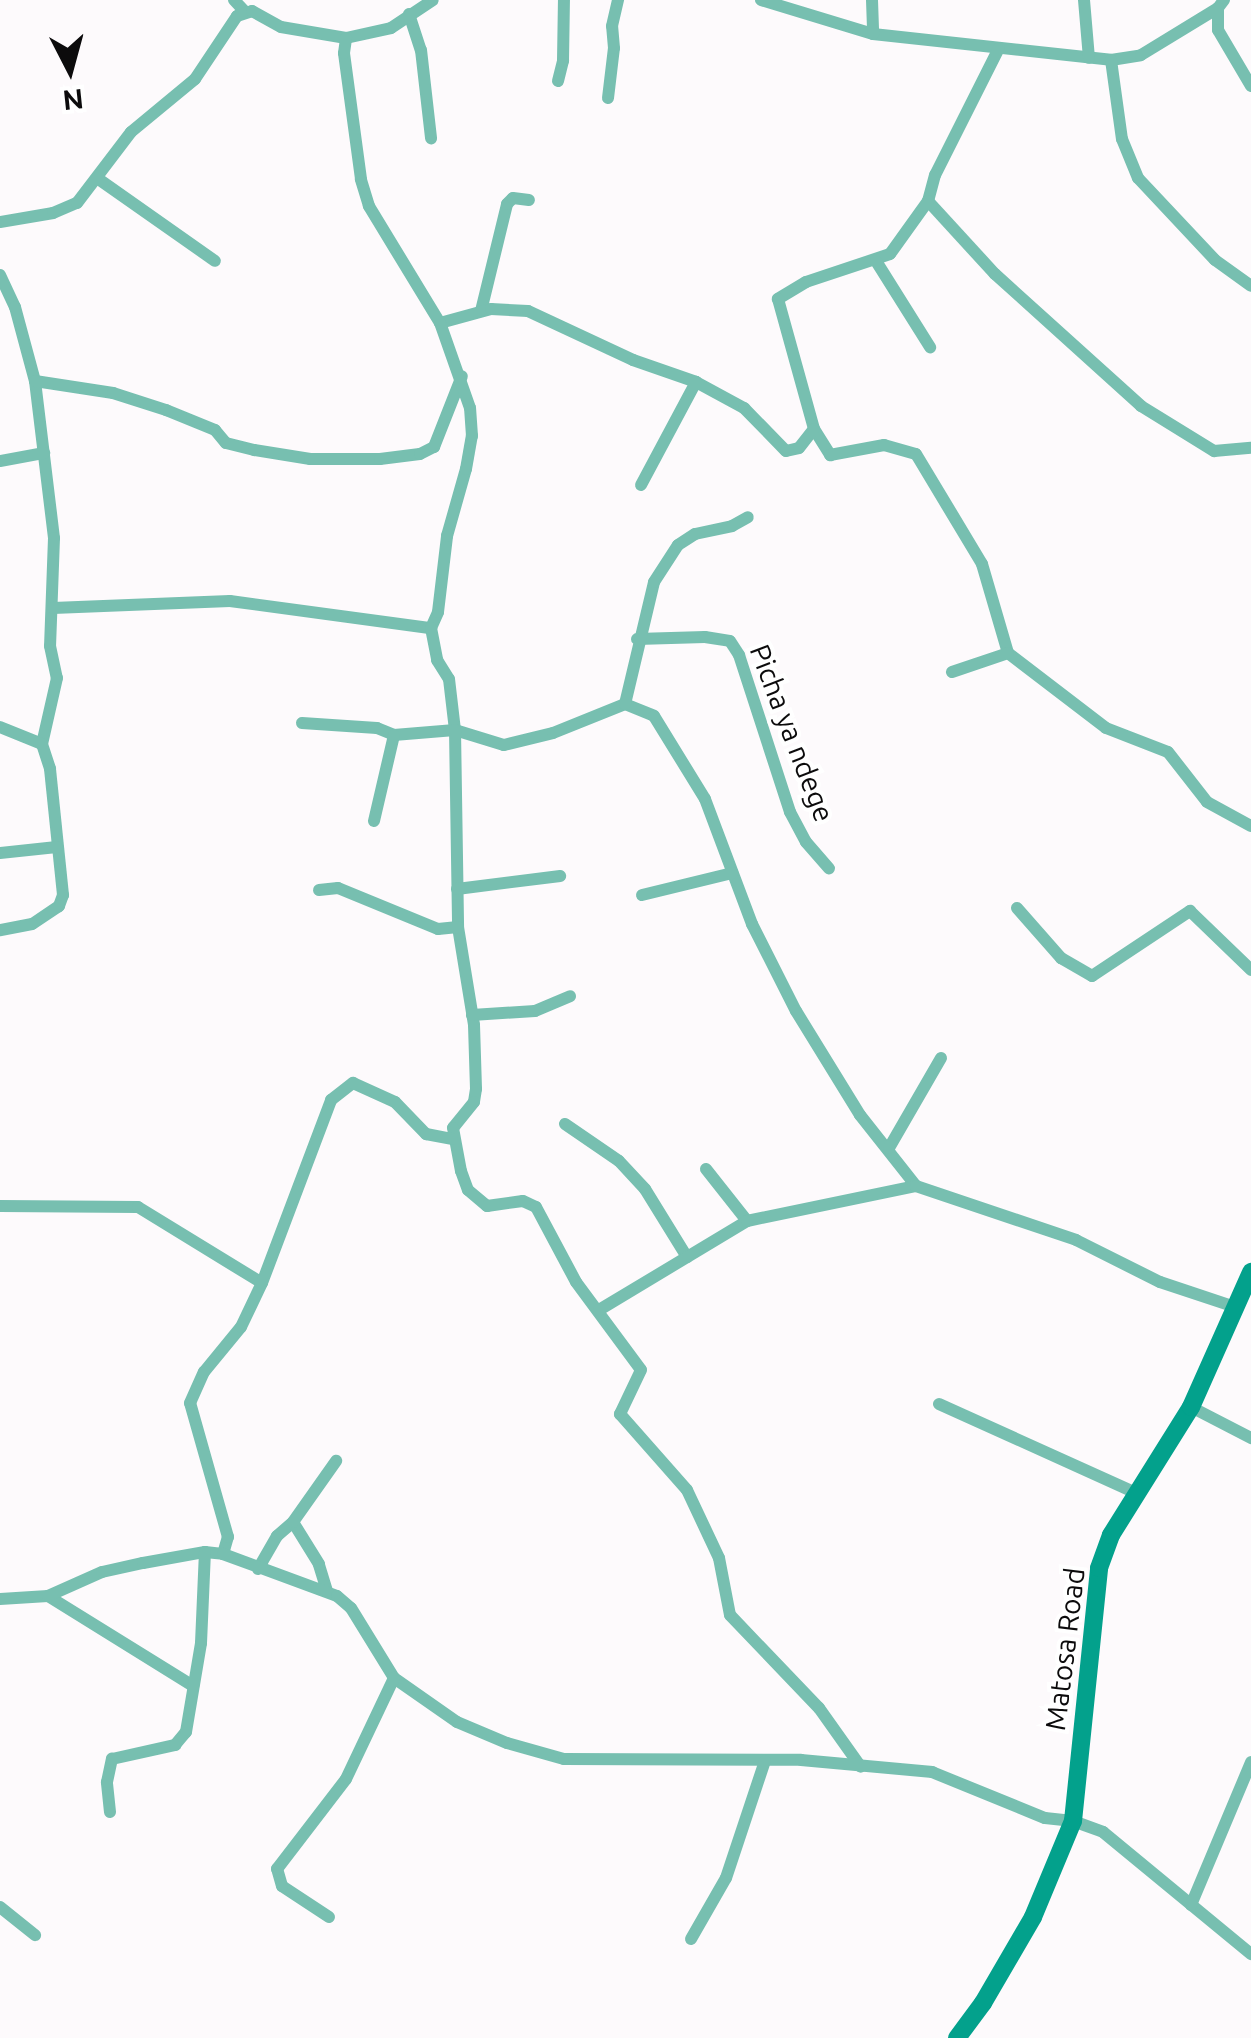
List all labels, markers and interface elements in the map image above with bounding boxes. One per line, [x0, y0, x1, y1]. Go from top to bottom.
north arrow [20, 20, 120, 120]
text: N [61, 84, 85, 117]
street label: Picha ya ndege [743, 640, 841, 826]
street label: Matosa Road [1038, 1566, 1092, 1732]

